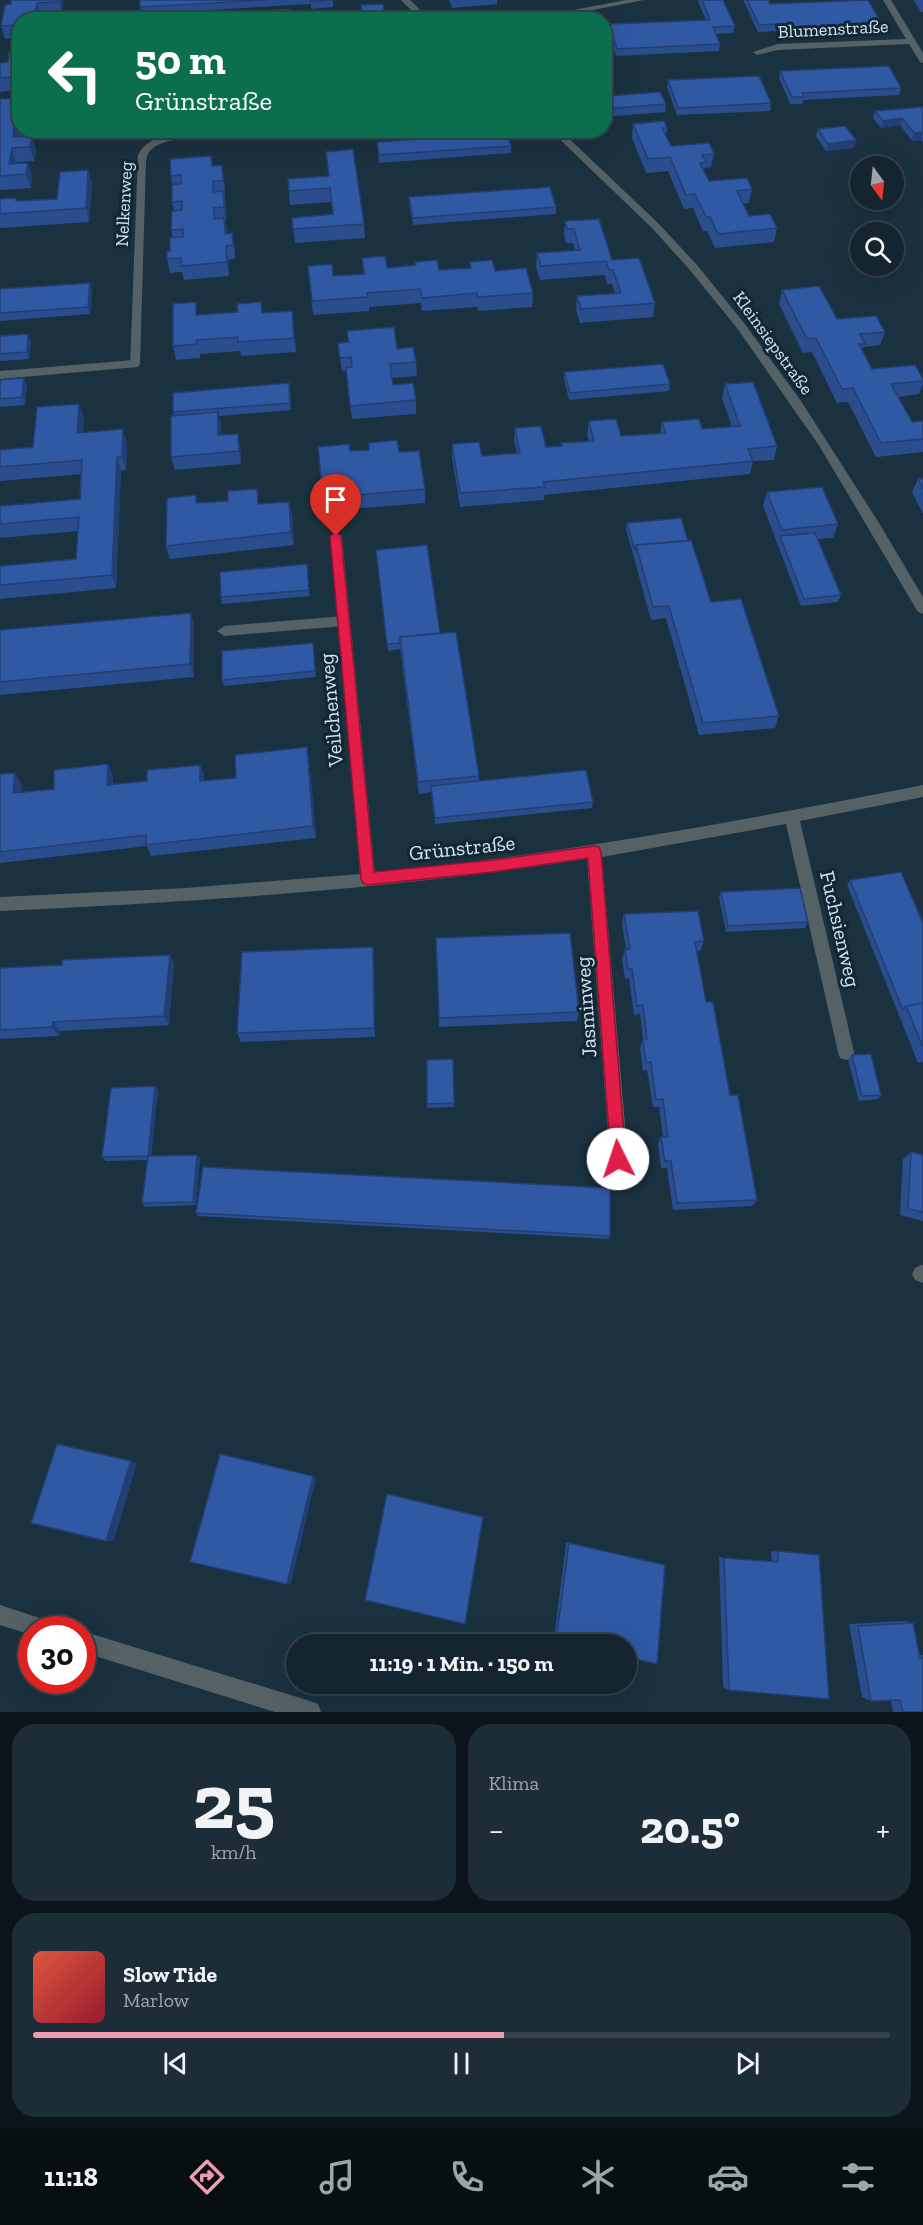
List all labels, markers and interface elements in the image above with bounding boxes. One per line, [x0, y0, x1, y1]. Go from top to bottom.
street label: Blumenstraße [777, 15, 889, 43]
text: 50 m [135, 34, 226, 85]
icon: left [36, 36, 114, 114]
text: Grünstraße [135, 85, 272, 117]
north arrow [850, 156, 904, 210]
map controls [850, 156, 904, 276]
street label: Nelkenweg [111, 161, 137, 247]
button: search [850, 222, 904, 276]
street label: Kleinsiepstraße [728, 287, 818, 399]
pin [310, 474, 361, 536]
icon: arrive [319, 483, 352, 516]
street label: Veilchenweg [313, 652, 348, 769]
street label: Grünstraße [408, 829, 516, 866]
street label: Fuchsienweg [815, 868, 866, 990]
street label: Jasminweg [569, 955, 602, 1058]
position arrow [586, 1127, 650, 1191]
speed limit sign: 30 [18, 1616, 96, 1694]
text: 11:19 · 1 Min. · 150 m [369, 1650, 554, 1677]
text: 25 [192, 1754, 275, 1848]
text: Klima [489, 1771, 539, 1795]
text: 20.5° [640, 1801, 740, 1855]
text: − [489, 1810, 504, 1849]
text: + [876, 1810, 890, 1849]
text: km/h [211, 1840, 257, 1864]
text: Slow Tide [123, 1961, 217, 1988]
text: Marlow [123, 1988, 189, 2012]
icon: previous [159, 2047, 192, 2080]
icon: pause [445, 2047, 478, 2080]
icon: next [731, 2047, 764, 2080]
icon: directions [186, 2156, 228, 2198]
icon: music [316, 2156, 358, 2198]
icon: phone [446, 2156, 488, 2198]
icon: climate [577, 2156, 619, 2198]
icon: car [707, 2156, 749, 2198]
icon: filters [837, 2156, 879, 2198]
text: 11:18 [44, 2161, 98, 2193]

